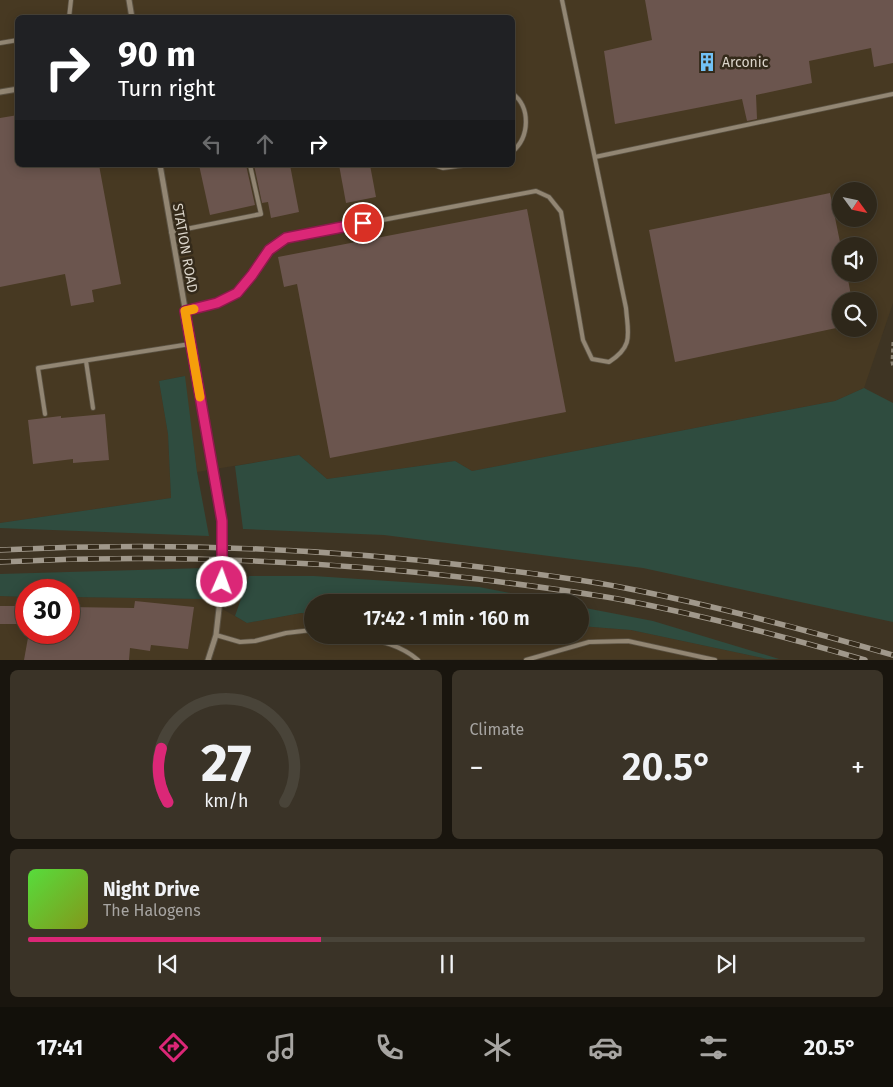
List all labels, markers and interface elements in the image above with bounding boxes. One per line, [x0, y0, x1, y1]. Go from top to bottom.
text: 90 m [118, 33, 196, 75]
icon: right [35, 35, 100, 100]
building icon: Arconic [696, 51, 718, 73]
place label: Arconic [722, 54, 769, 71]
text: Turn right [118, 75, 215, 102]
icon: left [198, 130, 226, 158]
icon: ahead [251, 130, 279, 158]
icon: right [304, 130, 332, 158]
north arrow [832, 182, 878, 228]
map controls [832, 182, 877, 337]
street label: STATION ROAD [169, 202, 201, 294]
pin [342, 202, 384, 244]
icon: arrive [349, 209, 377, 237]
button: sound [832, 237, 877, 282]
button: search [832, 292, 877, 337]
position arrow [195, 555, 247, 607]
speed limit sign: 30 [15, 579, 80, 644]
text: 17:42 · 1 min · 160 m [363, 607, 530, 630]
text: Climate [470, 720, 524, 739]
text: 27 [200, 732, 251, 795]
text: 20.5° [622, 744, 712, 790]
text: − [470, 751, 484, 784]
text: + [851, 751, 865, 784]
text: km/h [204, 790, 248, 812]
text: Night Drive [103, 878, 200, 901]
text: The Halogens [103, 901, 201, 920]
icon: previous [154, 950, 182, 978]
icon: pause [433, 950, 461, 978]
icon: next [712, 950, 740, 978]
icon: directions [156, 1030, 191, 1065]
icon: music [264, 1030, 299, 1065]
icon: phone [372, 1030, 407, 1065]
icon: climate [480, 1030, 515, 1065]
icon: car [588, 1030, 623, 1065]
icon: filters [696, 1030, 731, 1065]
text: 17:41 [36, 1034, 83, 1061]
text: 20.5° [804, 1034, 856, 1061]

